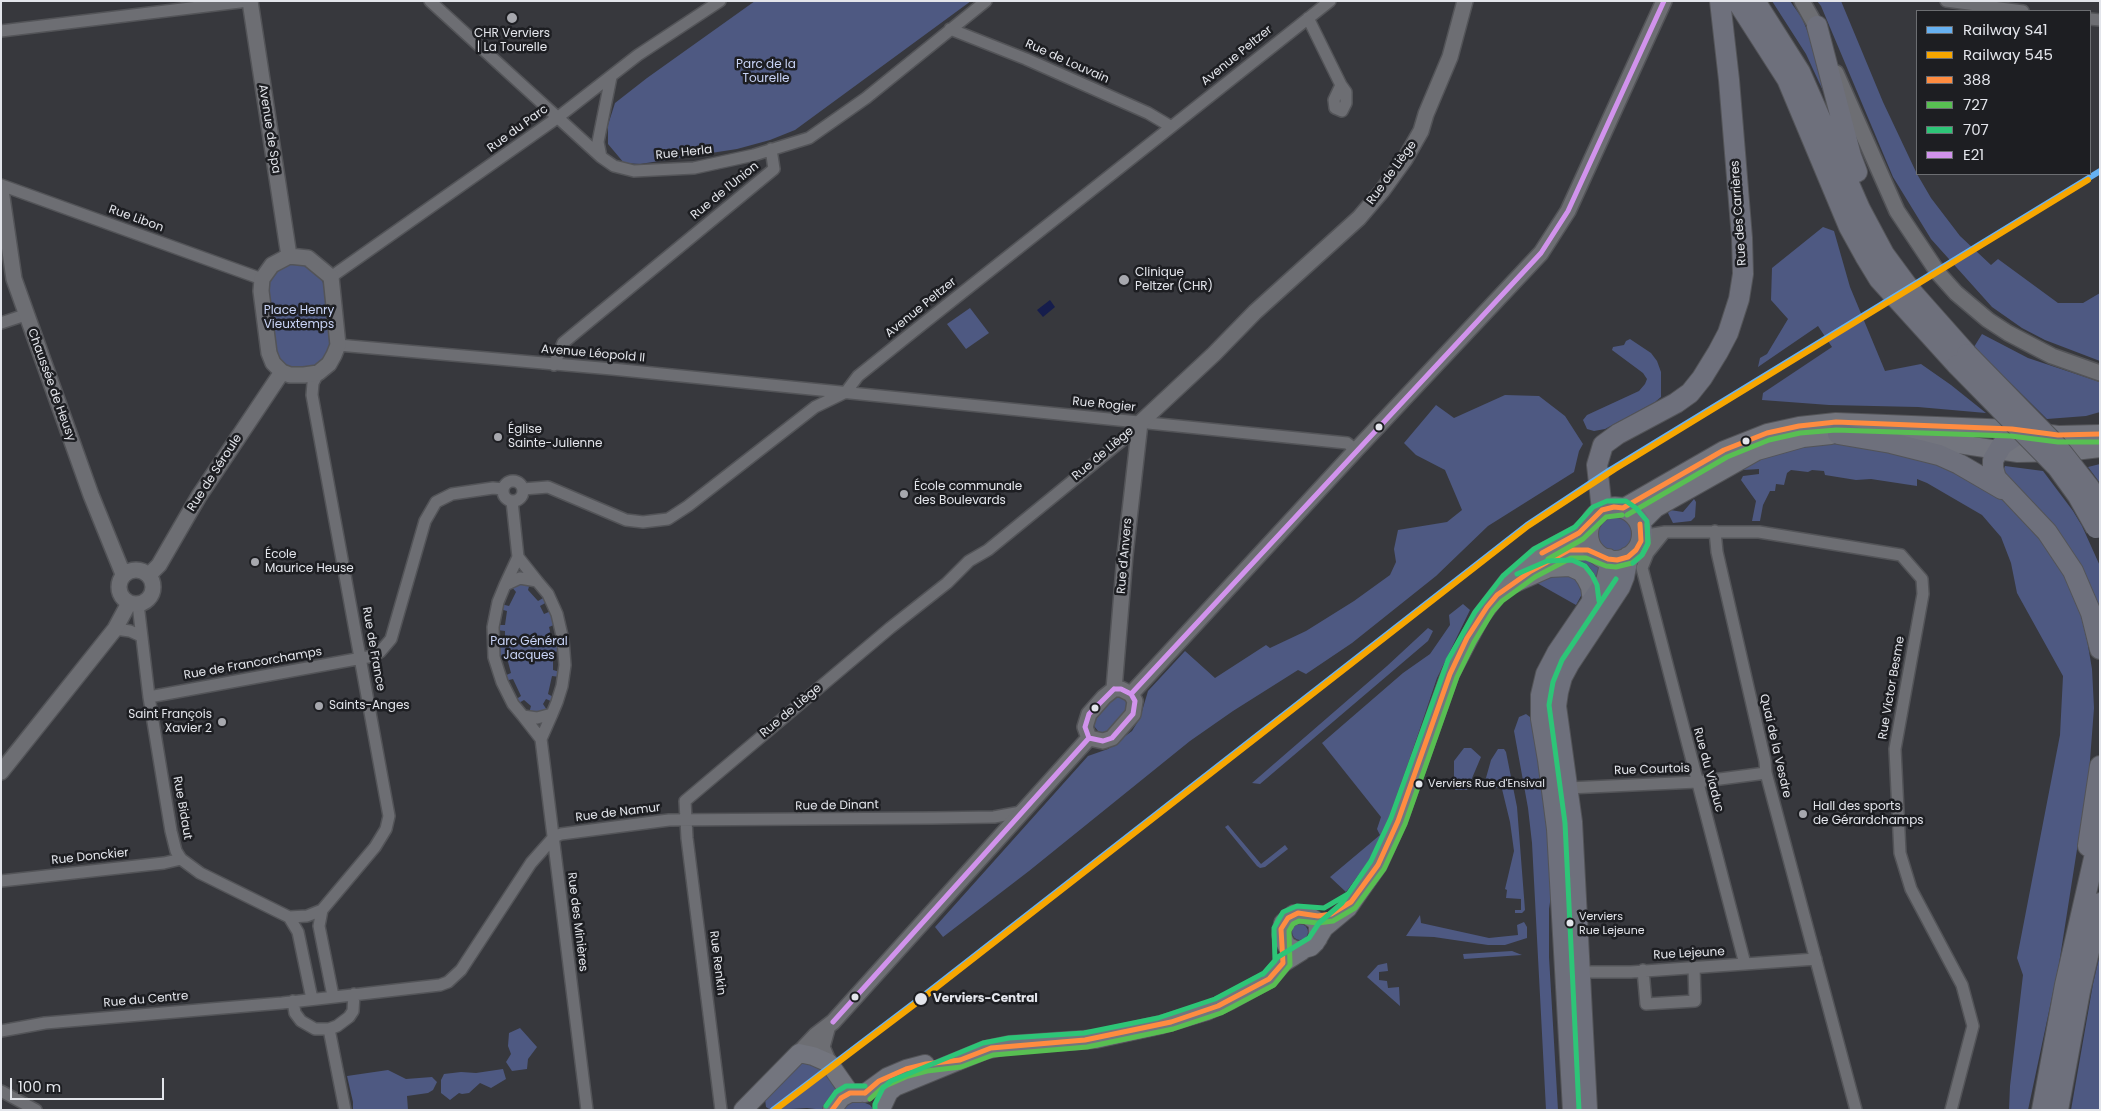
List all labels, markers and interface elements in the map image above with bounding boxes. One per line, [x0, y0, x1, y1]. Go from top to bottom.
legend [1916, 10, 2091, 175]
marker: CHR Verviers | La Tourelle [505, 11, 519, 25]
text: Railway S41 [1963, 19, 2048, 40]
street label: Avenue Peltzer [1199, 23, 1275, 89]
place label: CHR Verviers | La Tourelle [474, 27, 550, 55]
street label: Rue de Louvain [1023, 37, 1111, 87]
text: Railway 545 [1963, 44, 2053, 65]
park label: Parc de la Tourelle [736, 58, 796, 86]
text: 388 [1963, 69, 1991, 90]
street label: Avenue de Spa [255, 83, 283, 175]
text: 727 [1963, 94, 1988, 115]
street label: Rue du Parc [485, 102, 551, 156]
text: 707 [1963, 119, 1989, 140]
street label: Rue de Liège [1364, 138, 1420, 208]
street label: Rue Herla [655, 143, 713, 163]
text: E21 [1963, 144, 1984, 165]
street label: Rue de l'Union [688, 159, 762, 223]
street label: Rue des Carrières [1728, 160, 1750, 266]
street label: Rue Libon [107, 202, 165, 236]
place label: Clinique Peltzer (CHR) [1135, 266, 1213, 294]
marker: Clinique Peltzer (CHR) [1117, 273, 1131, 287]
street label: Avenue Peltzer [883, 275, 959, 341]
park label: Place Henry Vieuxtemps [264, 304, 334, 332]
street label: Chaussée de Heusy [24, 327, 78, 443]
street label: Avenue Léopold II [540, 342, 646, 366]
street label: Rue Rogier [1072, 395, 1136, 415]
unlabelled marker [1374, 422, 1384, 432]
place label: Église Sainte-Julienne [508, 423, 602, 451]
street label: Rue de Liège [1069, 424, 1137, 484]
marker: Église Sainte-Julienne [492, 431, 504, 443]
street label: Rue de Séroule [185, 432, 245, 514]
unlabelled marker [1741, 436, 1751, 446]
place label: École communale des Boulevards [914, 480, 1022, 508]
marker: École communale des Boulevards [898, 488, 910, 500]
street label: Rue d'Anvers [1115, 517, 1135, 595]
place label: École Maurice Heuse [265, 548, 354, 576]
marker: École Maurice Heuse [249, 556, 261, 568]
street label: Rue de France [358, 606, 388, 692]
park label: Parc Général Jacques [490, 635, 568, 663]
street label: Rue Victor Besme [1876, 635, 1908, 741]
street label: Rue de Francorchamps [183, 645, 323, 683]
street label: Rue de Liège [757, 681, 825, 741]
street label: Quai de la Vesdre [1756, 693, 1794, 799]
place label: Saints-Anges [329, 699, 410, 713]
marker: Saints-Anges [313, 700, 325, 712]
unlabelled marker [1090, 703, 1100, 713]
place label: Saint François Xavier 2 [128, 708, 212, 736]
marker: Saint François Xavier 2 [216, 716, 228, 728]
street label: Rue du Viaduc [1690, 726, 1726, 814]
street label: Rue Courtois [1614, 761, 1690, 779]
street label: Rue Bidaut [169, 775, 195, 841]
place label: Verviers Rue d'Ensival [1428, 777, 1545, 791]
marker: Verviers Rue d'Ensival [1414, 779, 1424, 789]
street label: Rue de Dinant [795, 798, 879, 814]
place label: Hall des sports de Gérardchamps [1813, 800, 1924, 828]
street label: Rue de Namur [575, 801, 661, 825]
marker: Hall des sports de Gérardchamps [1797, 808, 1809, 820]
street label: Rue Donckier [51, 846, 129, 868]
street label: Rue des Minières [564, 871, 590, 973]
place label: Verviers Rue Lejeune [1579, 910, 1645, 936]
marker: Verviers Rue Lejeune [1565, 918, 1575, 928]
street label: Rue Renkin [706, 930, 728, 996]
street label: Rue Lejeune [1653, 945, 1725, 963]
street label: Rue du Centre [103, 989, 189, 1011]
marker: Verviers-Central [913, 991, 929, 1007]
unlabelled marker [850, 992, 860, 1002]
place label: Verviers-Central [933, 992, 1038, 1006]
scale bar [12, 1068, 166, 1100]
text: 100 m [18, 1076, 61, 1097]

